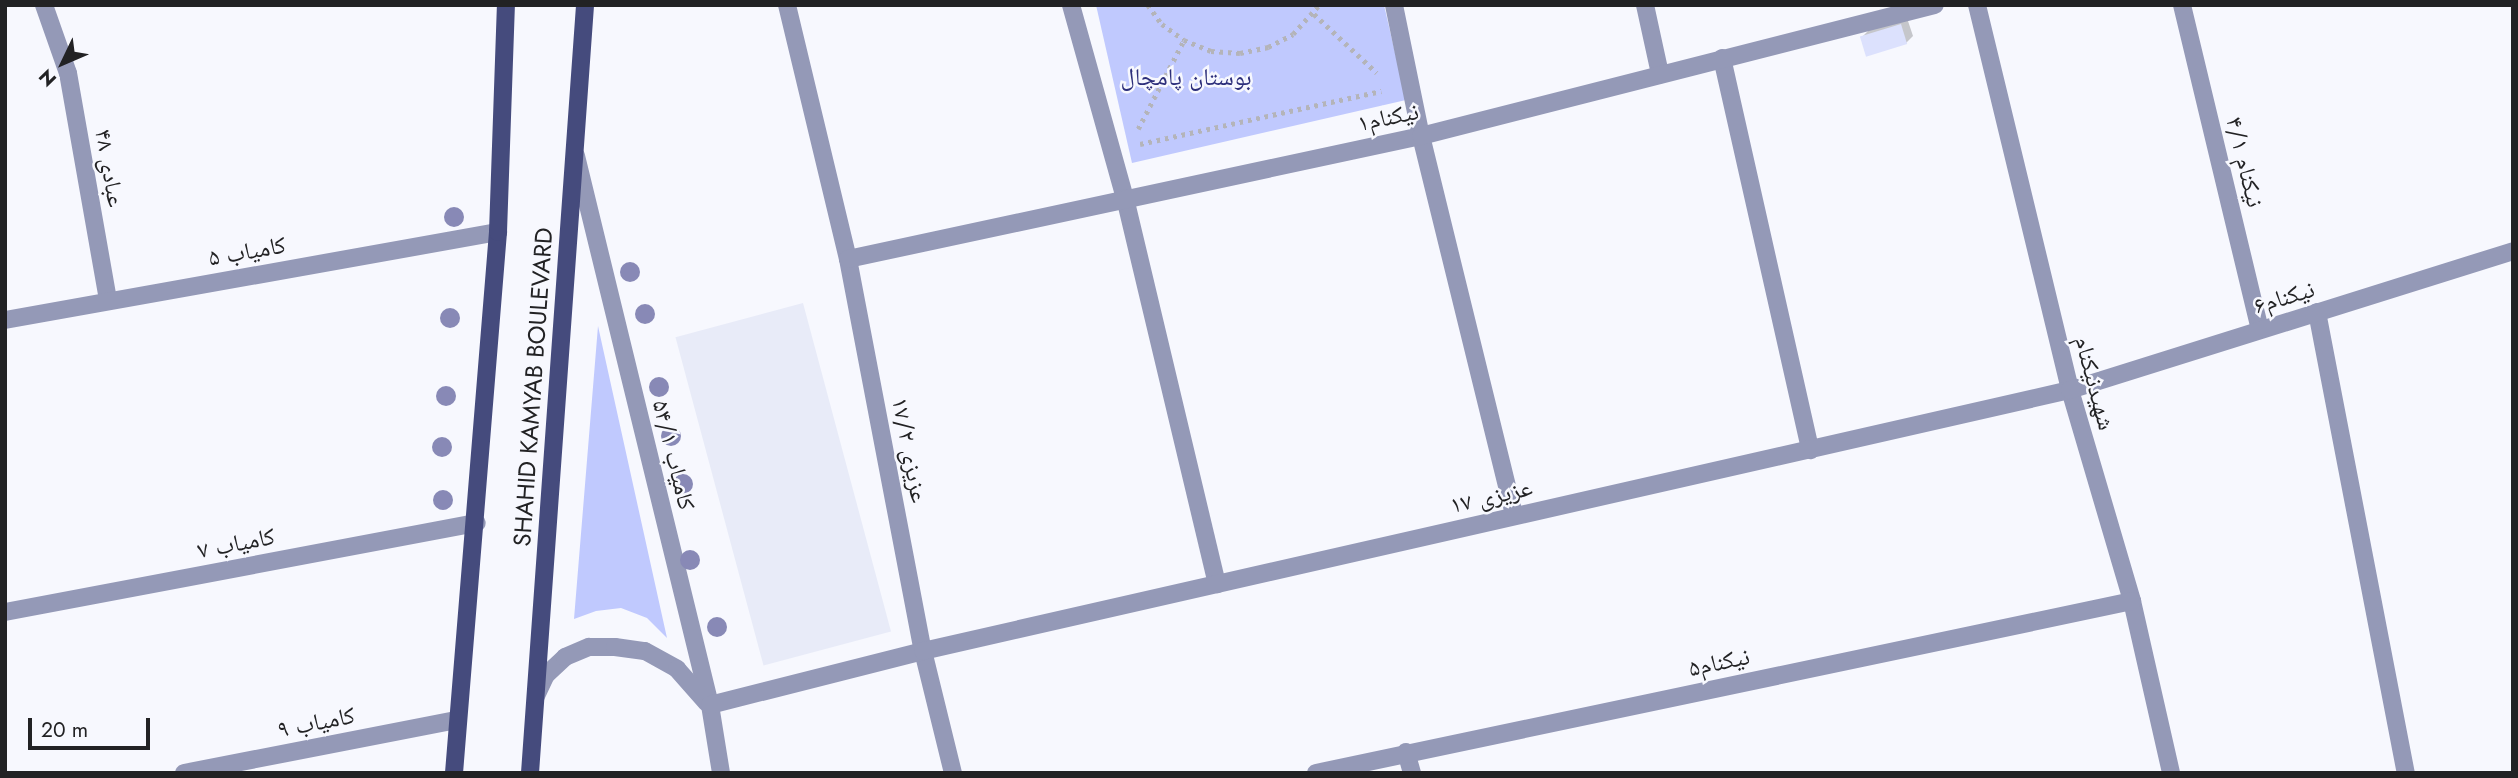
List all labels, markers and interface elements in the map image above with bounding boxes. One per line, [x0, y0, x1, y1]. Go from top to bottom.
north arrow [28, 28, 98, 98]
text: N [33, 63, 62, 93]
park label: بوستان پامچال [1120, 63, 1252, 91]
street label: نیکنام۱ [1355, 96, 1421, 138]
street label: نیکنام ۴/۱ [2220, 114, 2270, 210]
street label: عبادی ۴۸ [89, 127, 131, 209]
street label: SHAHID KAMYAB BOULEVARD [507, 227, 559, 547]
street label: کامیاب ۵ [206, 230, 288, 272]
street label: نیکنام۶ [2250, 274, 2318, 320]
street label: شهیدنیکنام [2069, 333, 2121, 433]
street label: عزیزی ۱۷/۲ [886, 395, 934, 505]
street label: کامیاب ۵۴/۱ [646, 397, 702, 513]
street label: عزیزی ۱۷ [1447, 473, 1535, 519]
street label: کامیاب ۷ [195, 521, 277, 565]
street label: نیکنام۵ [1686, 641, 1752, 683]
street label: کامیاب ۹ [275, 700, 357, 744]
scale bar [32, 704, 154, 748]
text: 20 m [41, 715, 88, 745]

